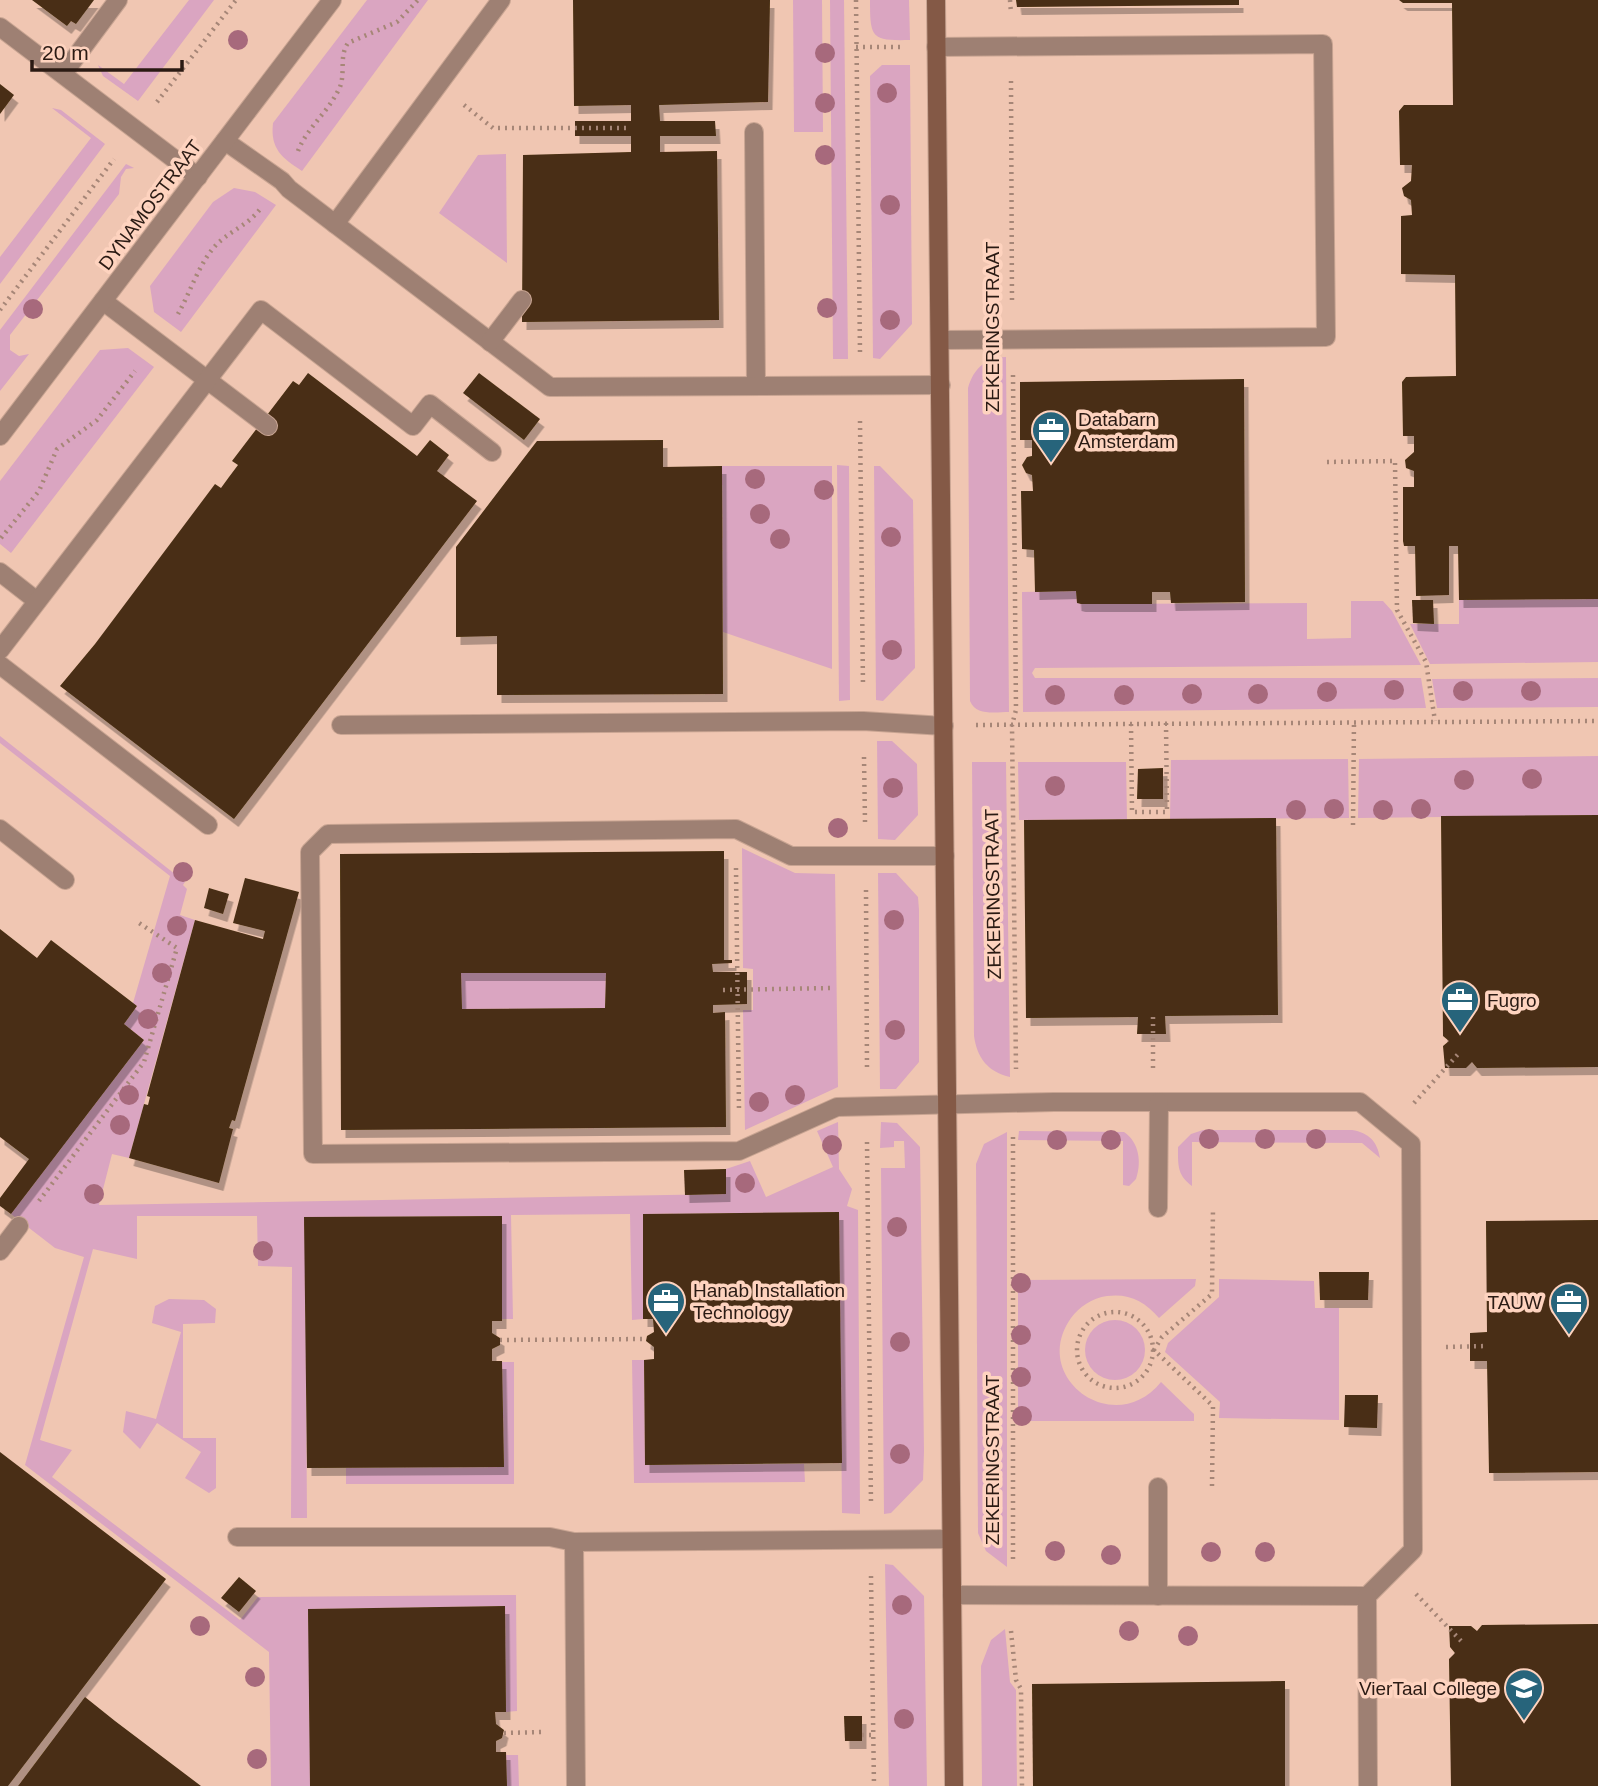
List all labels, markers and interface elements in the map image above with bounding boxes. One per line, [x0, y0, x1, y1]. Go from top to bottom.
scale bar [32, 28, 182, 72]
text: 20 m [42, 41, 89, 64]
street label: DYNAMOSTRAAT [94, 136, 206, 274]
street label: ZEKERINGSTRAAT [982, 241, 1003, 412]
office icon: Databarn Amsterdam [1030, 409, 1072, 464]
place label: Databarn Amsterdam [1078, 409, 1175, 452]
street label: ZEKERINGSTRAAT [981, 808, 1005, 980]
office icon: Fugro [1439, 979, 1481, 1034]
place label: Fugro [1487, 990, 1537, 1011]
office icon: Hanab Installation Technology [645, 1280, 687, 1335]
place label: Hanab Installation Technology [693, 1280, 845, 1323]
office icon: TAUW [1548, 1281, 1590, 1336]
place label: TAUW [1487, 1292, 1542, 1313]
street label: ZEKERINGSTRAAT [982, 1374, 1003, 1545]
school or university icon: VierTaal College [1503, 1667, 1545, 1722]
place label: VierTaal College [1359, 1678, 1497, 1699]

